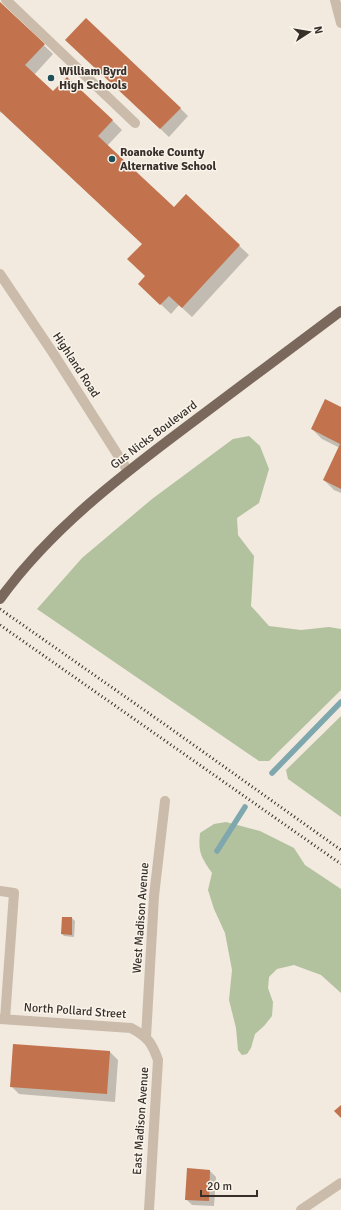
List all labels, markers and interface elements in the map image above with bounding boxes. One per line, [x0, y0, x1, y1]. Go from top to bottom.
north arrow [289, 12, 329, 52]
text: N [311, 25, 325, 35]
place label: William Byrd High Schools [59, 64, 128, 93]
marker: William Byrd High Schools [46, 73, 56, 83]
place label: Roanoke County Alternative School [120, 145, 217, 174]
marker: Roanoke County Alternative School [107, 154, 117, 164]
street label: Highland Road [49, 329, 103, 401]
street label: Gus Nicks Boulevard [108, 398, 200, 472]
street label: West Madison Avenue [130, 862, 152, 974]
street label: North Pollard Street [23, 1000, 127, 1022]
street label: East Madison Avenue [130, 1066, 152, 1176]
scale bar [201, 1172, 257, 1198]
text: 20 m [207, 1179, 232, 1194]

